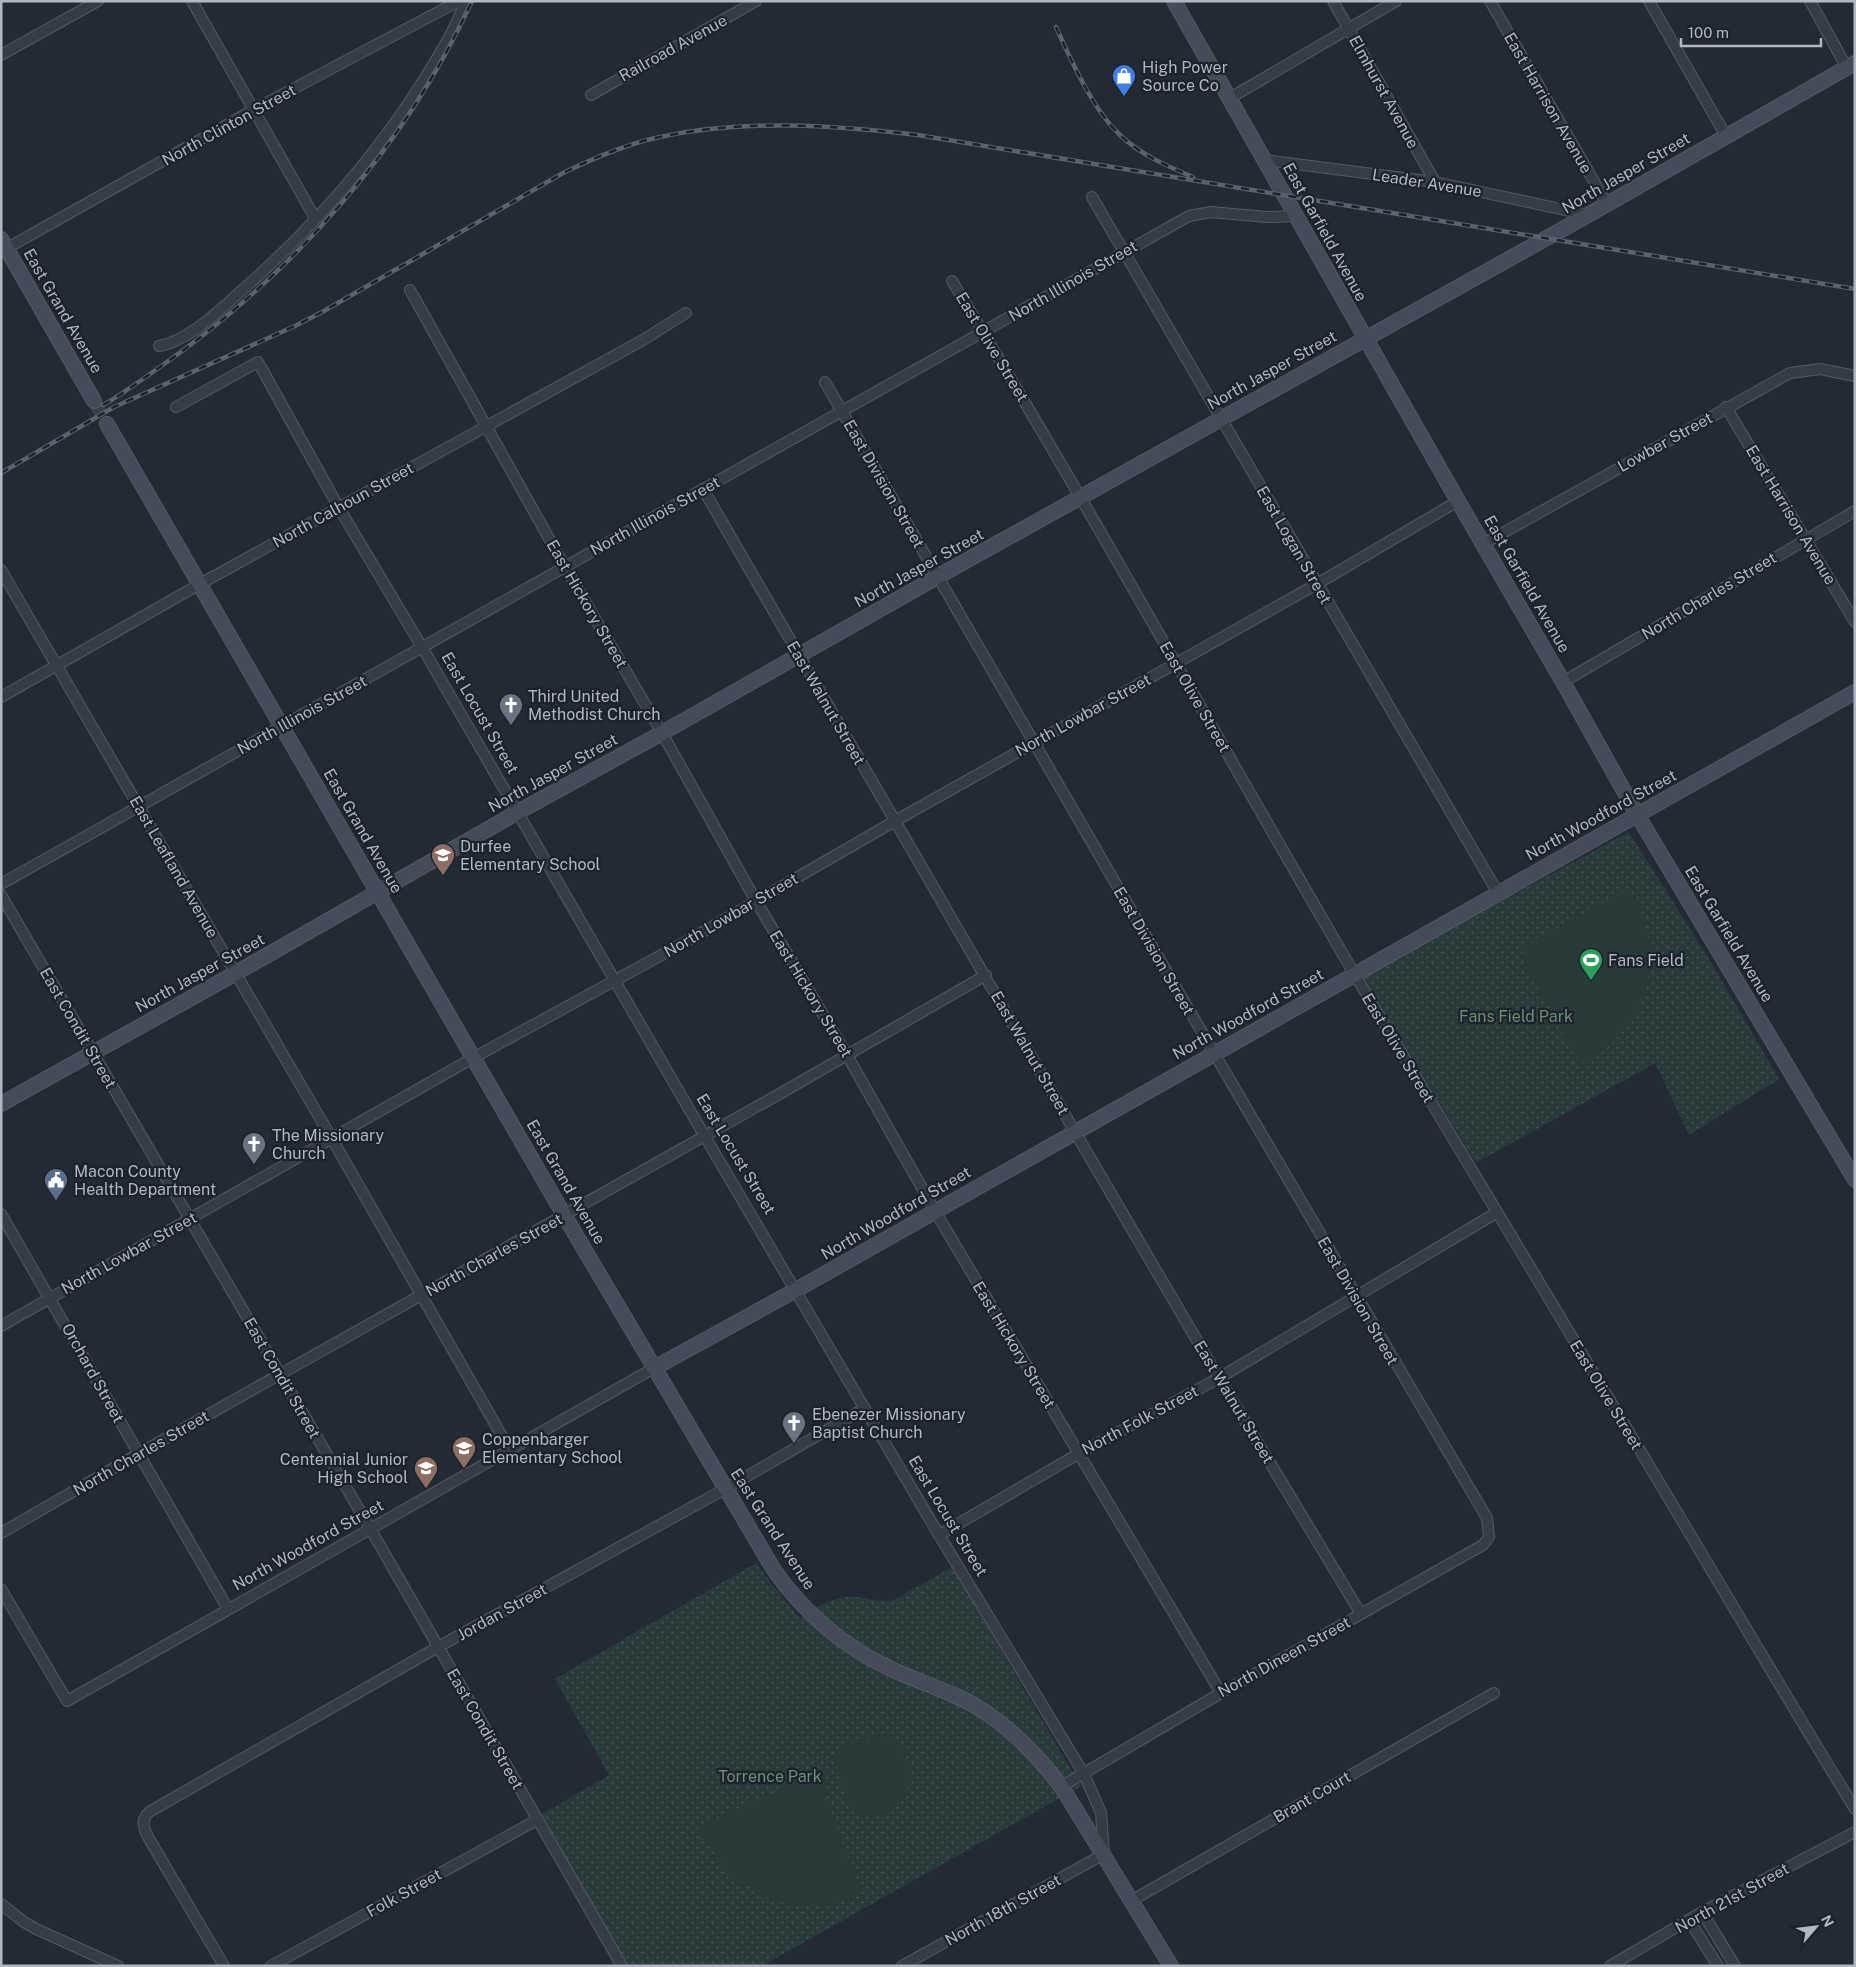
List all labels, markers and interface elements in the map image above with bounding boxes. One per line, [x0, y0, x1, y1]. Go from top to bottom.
street label: Railroad Avenue [616, 10, 730, 86]
scale bar [1681, 15, 1821, 47]
text: 100 m [1688, 24, 1729, 41]
street label: East Harrison Avenue [1500, 29, 1596, 177]
street label: Elmhurst Avenue [1345, 32, 1423, 152]
place label: High Power Source Co [1142, 58, 1228, 95]
shop icon: High Power Source Co [1111, 63, 1137, 97]
street label: North Clinton Street [159, 80, 299, 170]
street label: North Jasper Street [1558, 129, 1694, 217]
street label: East Garfield Avenue [1279, 159, 1371, 305]
street label: Leader Avenue [1371, 165, 1483, 201]
street label: North Illinois Street [1005, 236, 1141, 326]
street label: East Grand Avenue [20, 245, 106, 377]
street label: East Olive Street [952, 289, 1032, 405]
street label: North Jasper Street [1204, 327, 1340, 413]
street label: Lowber Street [1614, 408, 1716, 476]
street label: East Division Street [840, 417, 928, 551]
street label: East Harrison Avenue [1742, 442, 1840, 588]
street label: North Calhoun Street [269, 458, 417, 552]
street label: North Illinois Street [587, 472, 723, 560]
street label: East Logan Street [1253, 483, 1335, 607]
street label: East Garfield Avenue [1480, 512, 1574, 656]
street label: North Jasper Street [851, 525, 987, 611]
street label: East Hickory Street [543, 537, 631, 671]
street label: North Charles Street [1638, 548, 1780, 644]
street label: East Walnut Street [783, 638, 869, 768]
street label: East Olive Street [1156, 638, 1234, 756]
street label: East Locust Street [437, 649, 523, 777]
street label: North Lowbar Street [1012, 670, 1154, 760]
street label: North Illinois Street [234, 671, 370, 759]
place label: Third United Methodist Church [528, 687, 660, 724]
church icon: Third United Methodist Church [498, 692, 524, 726]
street label: North Jasper Street [485, 730, 621, 816]
street label: East Grand Avenue [320, 765, 406, 897]
street label: North Woodford Street [1522, 766, 1680, 864]
street label: East Leafland Avenue [126, 793, 222, 941]
place label: Durfee Elementary School [460, 837, 601, 874]
school or university icon: Durfee Elementary School [430, 842, 456, 876]
street label: East Garfield Avenue [1681, 863, 1777, 1005]
street label: North Lowbar Street [660, 869, 802, 961]
street label: East Division Street [1110, 884, 1198, 1018]
street label: East Hickory Street [766, 927, 856, 1061]
street label: North Jasper Street [132, 930, 268, 1016]
sports icon: Fans Field [1578, 947, 1604, 981]
place label: Fans Field [1608, 951, 1684, 970]
street label: East Condit Street [36, 964, 120, 1092]
street label: North Woodford Street [1169, 965, 1327, 1063]
street label: East Walnut Street [987, 988, 1073, 1118]
street label: East Olive Street [1358, 990, 1438, 1106]
park label: Fans Field Park [1459, 1007, 1573, 1026]
street label: East Locust Street [692, 1090, 780, 1218]
street label: East Grand Avenue [523, 1116, 609, 1248]
place label: The Missionary Church [272, 1126, 384, 1163]
church icon: The Missionary Church [241, 1131, 267, 1165]
place label: Macon County Health Department [74, 1162, 216, 1199]
street label: North Woodford Street [818, 1162, 974, 1264]
public building icon: Macon County Health Department [43, 1167, 69, 1201]
street label: North Lowbar Street [58, 1208, 200, 1298]
street label: North Charles Street [422, 1209, 566, 1301]
street label: East Division Street [1314, 1234, 1402, 1368]
street label: East Hickory Street [969, 1278, 1059, 1412]
street label: East Condit Street [240, 1314, 324, 1442]
street label: Orchard Street [58, 1320, 128, 1426]
street label: East Walnut Street [1190, 1337, 1278, 1467]
street label: East Olive Street [1566, 1337, 1646, 1453]
street label: North Folk Street [1079, 1381, 1201, 1459]
place label: Ebenezer Missionary Baptist Church [812, 1405, 966, 1442]
street label: North Charles Street [70, 1406, 212, 1500]
church icon: Ebenezer Missionary Baptist Church [781, 1410, 807, 1444]
place label: Coppenbarger Elementary School [482, 1430, 623, 1467]
school or university icon: Coppenbarger Elementary School [451, 1435, 477, 1469]
place label: Centennial Junior High School [280, 1450, 408, 1487]
street label: East Locust Street [904, 1452, 992, 1580]
school or university icon: Centennial Junior High School [413, 1455, 439, 1489]
street label: East Grand Avenue [727, 1465, 819, 1593]
street label: North Woodford Street [229, 1496, 387, 1594]
street label: Jordan Street [454, 1580, 550, 1644]
street label: North Dineen Street [1214, 1613, 1354, 1701]
street label: East Condit Street [443, 1665, 527, 1793]
park label: Torrence Park [718, 1767, 822, 1786]
street label: Brant Court [1270, 1767, 1354, 1827]
street label: North 21st Street [1672, 1859, 1792, 1937]
street label: Folk Street [363, 1865, 445, 1921]
street label: North 18th Street [942, 1870, 1064, 1950]
north arrow [1791, 1902, 1841, 1952]
text: N [1818, 1912, 1837, 1929]

